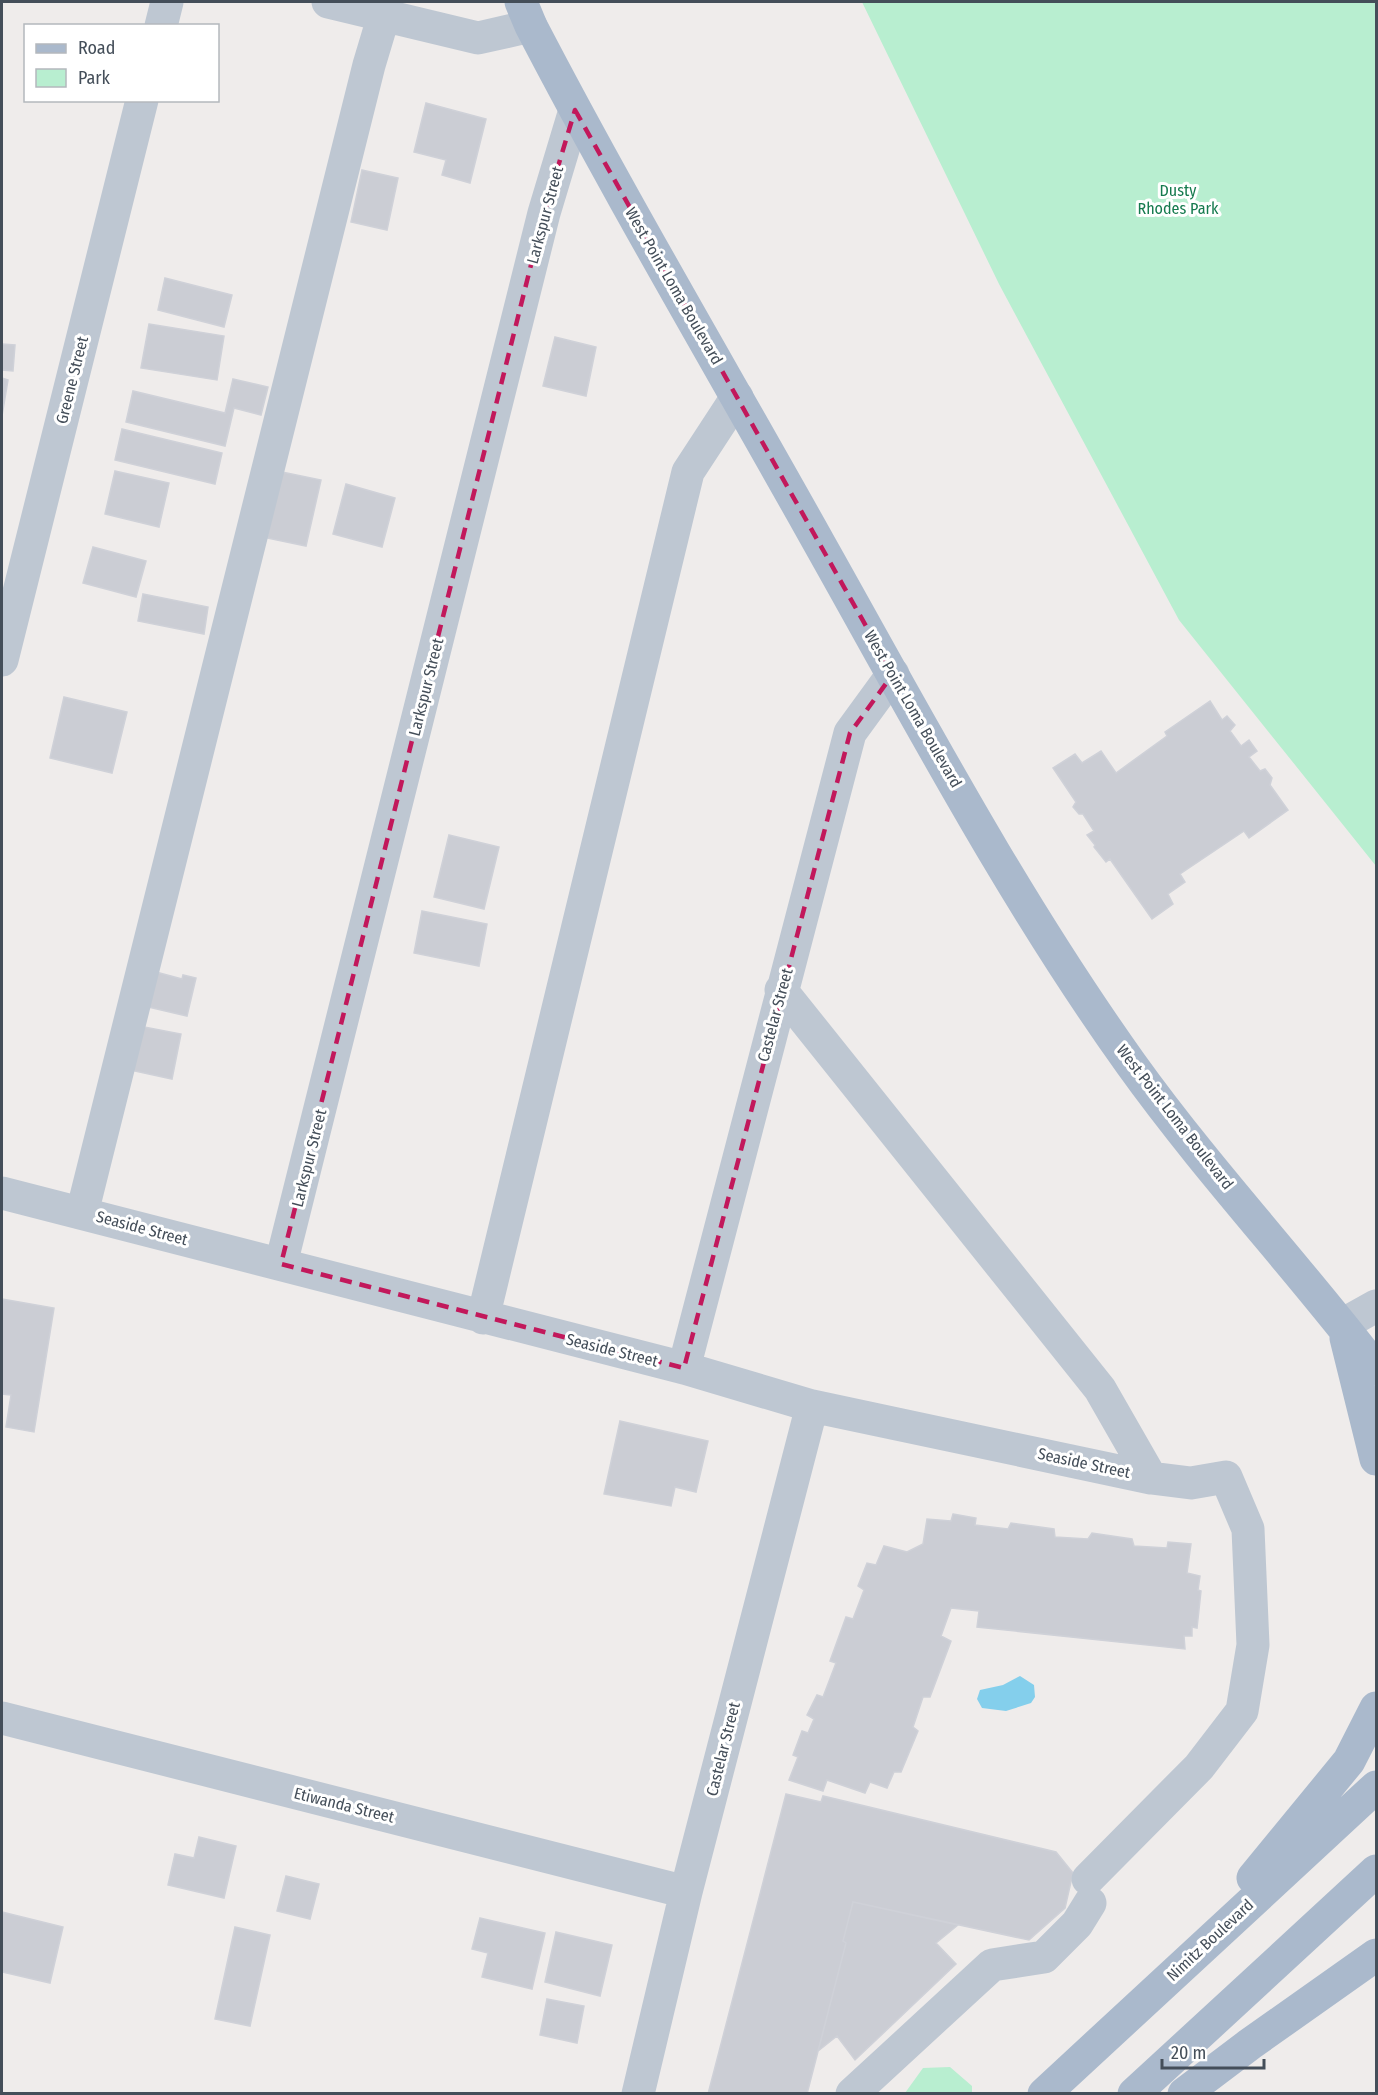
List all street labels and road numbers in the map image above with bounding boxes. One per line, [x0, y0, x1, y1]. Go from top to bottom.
street label: Larkspur Street [523, 163, 567, 266]
street label: West Point Loma Boulevard [621, 204, 727, 368]
street label: Greene Street [52, 334, 92, 426]
street label: West Point Loma Boulevard [860, 627, 966, 791]
street label: Larkspur Street [405, 635, 448, 738]
street label: Castelar Street [753, 965, 797, 1064]
street label: West Point Loma Boulevard [1113, 1041, 1237, 1193]
street label: Larkspur Street [288, 1106, 331, 1209]
street label: Seaside Street [94, 1207, 191, 1250]
street label: Seaside Street [564, 1329, 661, 1371]
street label: Seaside Street [1036, 1444, 1133, 1482]
street label: Castelar Street [702, 1699, 744, 1798]
street label: Etiwanda Street [292, 1783, 397, 1827]
street label: Nimitz Boulevard [1163, 1895, 1257, 1985]

